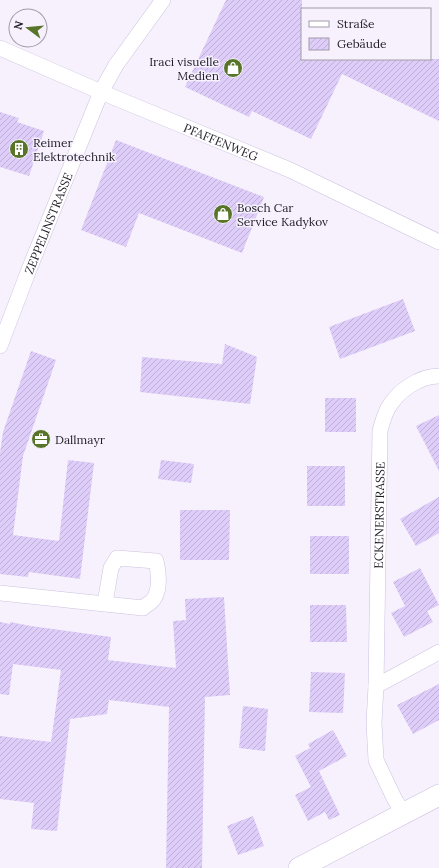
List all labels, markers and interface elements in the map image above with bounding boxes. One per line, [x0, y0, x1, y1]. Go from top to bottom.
north arrow [8, 8, 48, 48]
legend [301, 8, 431, 60]
text: Straße [337, 16, 375, 31]
text: N [10, 19, 26, 31]
text: Gebäude [337, 36, 387, 51]
place label: Iraci visuelle Medien [149, 54, 219, 83]
shop icon: Iraci visuelle Medien [222, 57, 244, 79]
street label: PFAFFENWEG [182, 119, 260, 164]
place label: Reimer Elektrotechnik [33, 135, 116, 164]
building icon: Reimer Elektrotechnik [8, 138, 30, 160]
street label: ZEPPELINSTRASSE [21, 170, 75, 276]
place label: Bosch Car Service Kadykov [237, 200, 329, 229]
shop icon: Bosch Car Service Kadykov [212, 203, 234, 225]
office icon: Dallmayr [30, 428, 52, 450]
place label: Dallmayr [55, 432, 106, 447]
street label: ECKENERSTRASSE [370, 462, 387, 569]

